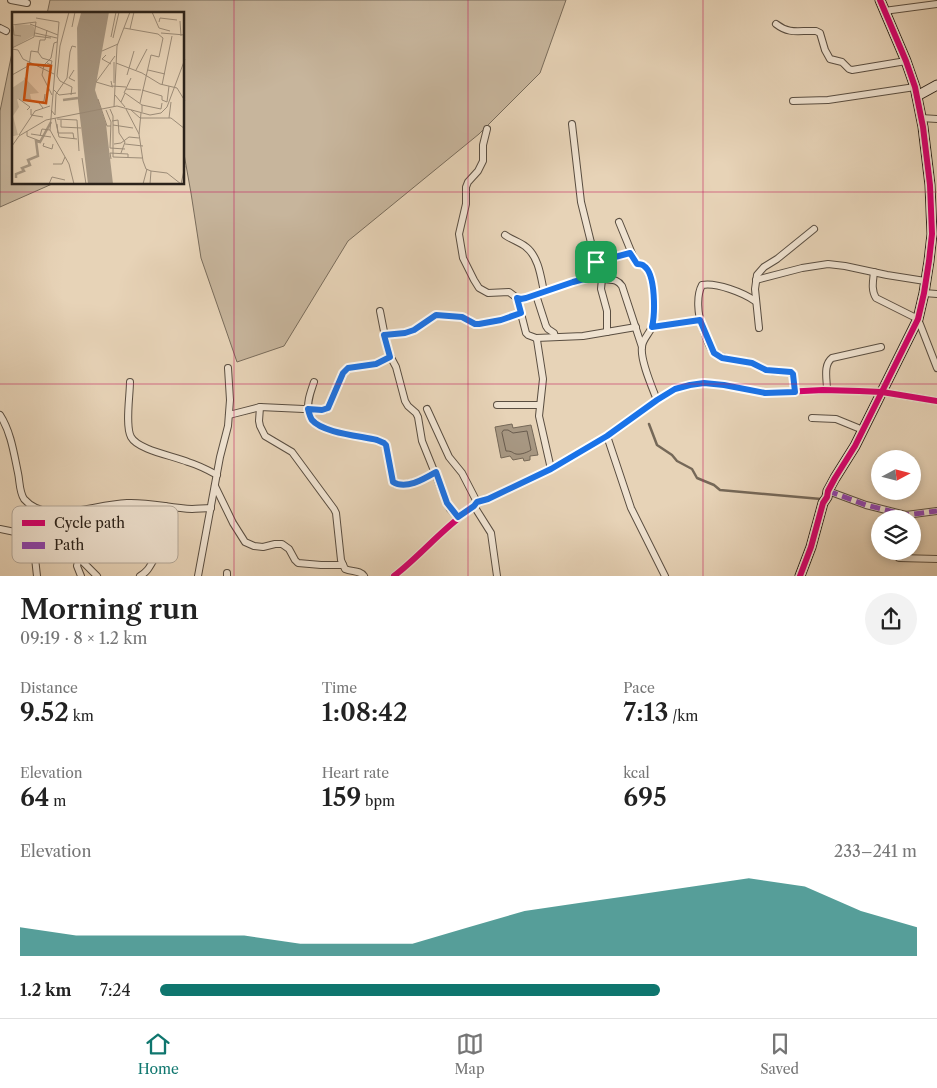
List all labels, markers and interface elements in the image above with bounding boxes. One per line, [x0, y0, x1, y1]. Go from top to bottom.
inset map [12, 12, 185, 185]
pin [575, 241, 617, 283]
icon: arrive [582, 248, 610, 276]
north arrow [871, 450, 921, 500]
map controls [871, 450, 921, 560]
legend [12, 506, 178, 563]
button: layers [871, 510, 921, 560]
text: Cycle path [54, 514, 125, 532]
text: Path [54, 536, 84, 554]
text: Morning run [20, 592, 199, 626]
button: share [865, 593, 917, 645]
text: 09:19 · 8 × 1.2 km [20, 628, 147, 648]
text: Distance [20, 679, 78, 697]
text: Time [322, 679, 357, 697]
text: Pace [623, 679, 655, 697]
text: 9.52 [20, 697, 69, 728]
text: 1:08:42 [322, 697, 408, 728]
text: 7:13 [623, 697, 668, 728]
text: km [69, 707, 94, 725]
text: /km [668, 707, 698, 725]
text: Elevation [20, 764, 83, 782]
text: Heart rate [322, 764, 389, 782]
text: kcal [623, 764, 650, 782]
text: 64 [20, 782, 50, 813]
text: 159 [322, 782, 361, 813]
text: 695 [623, 782, 667, 813]
text: m [50, 792, 66, 810]
text: bpm [361, 792, 395, 810]
text: Elevation [20, 841, 91, 861]
text: 233–241 m [834, 841, 917, 861]
text: 1.2 km [20, 980, 72, 1000]
text: 7:24 [100, 980, 131, 1000]
tab: Home [138, 1030, 179, 1078]
tab: Map [455, 1030, 485, 1078]
tab: Saved [760, 1030, 799, 1078]

